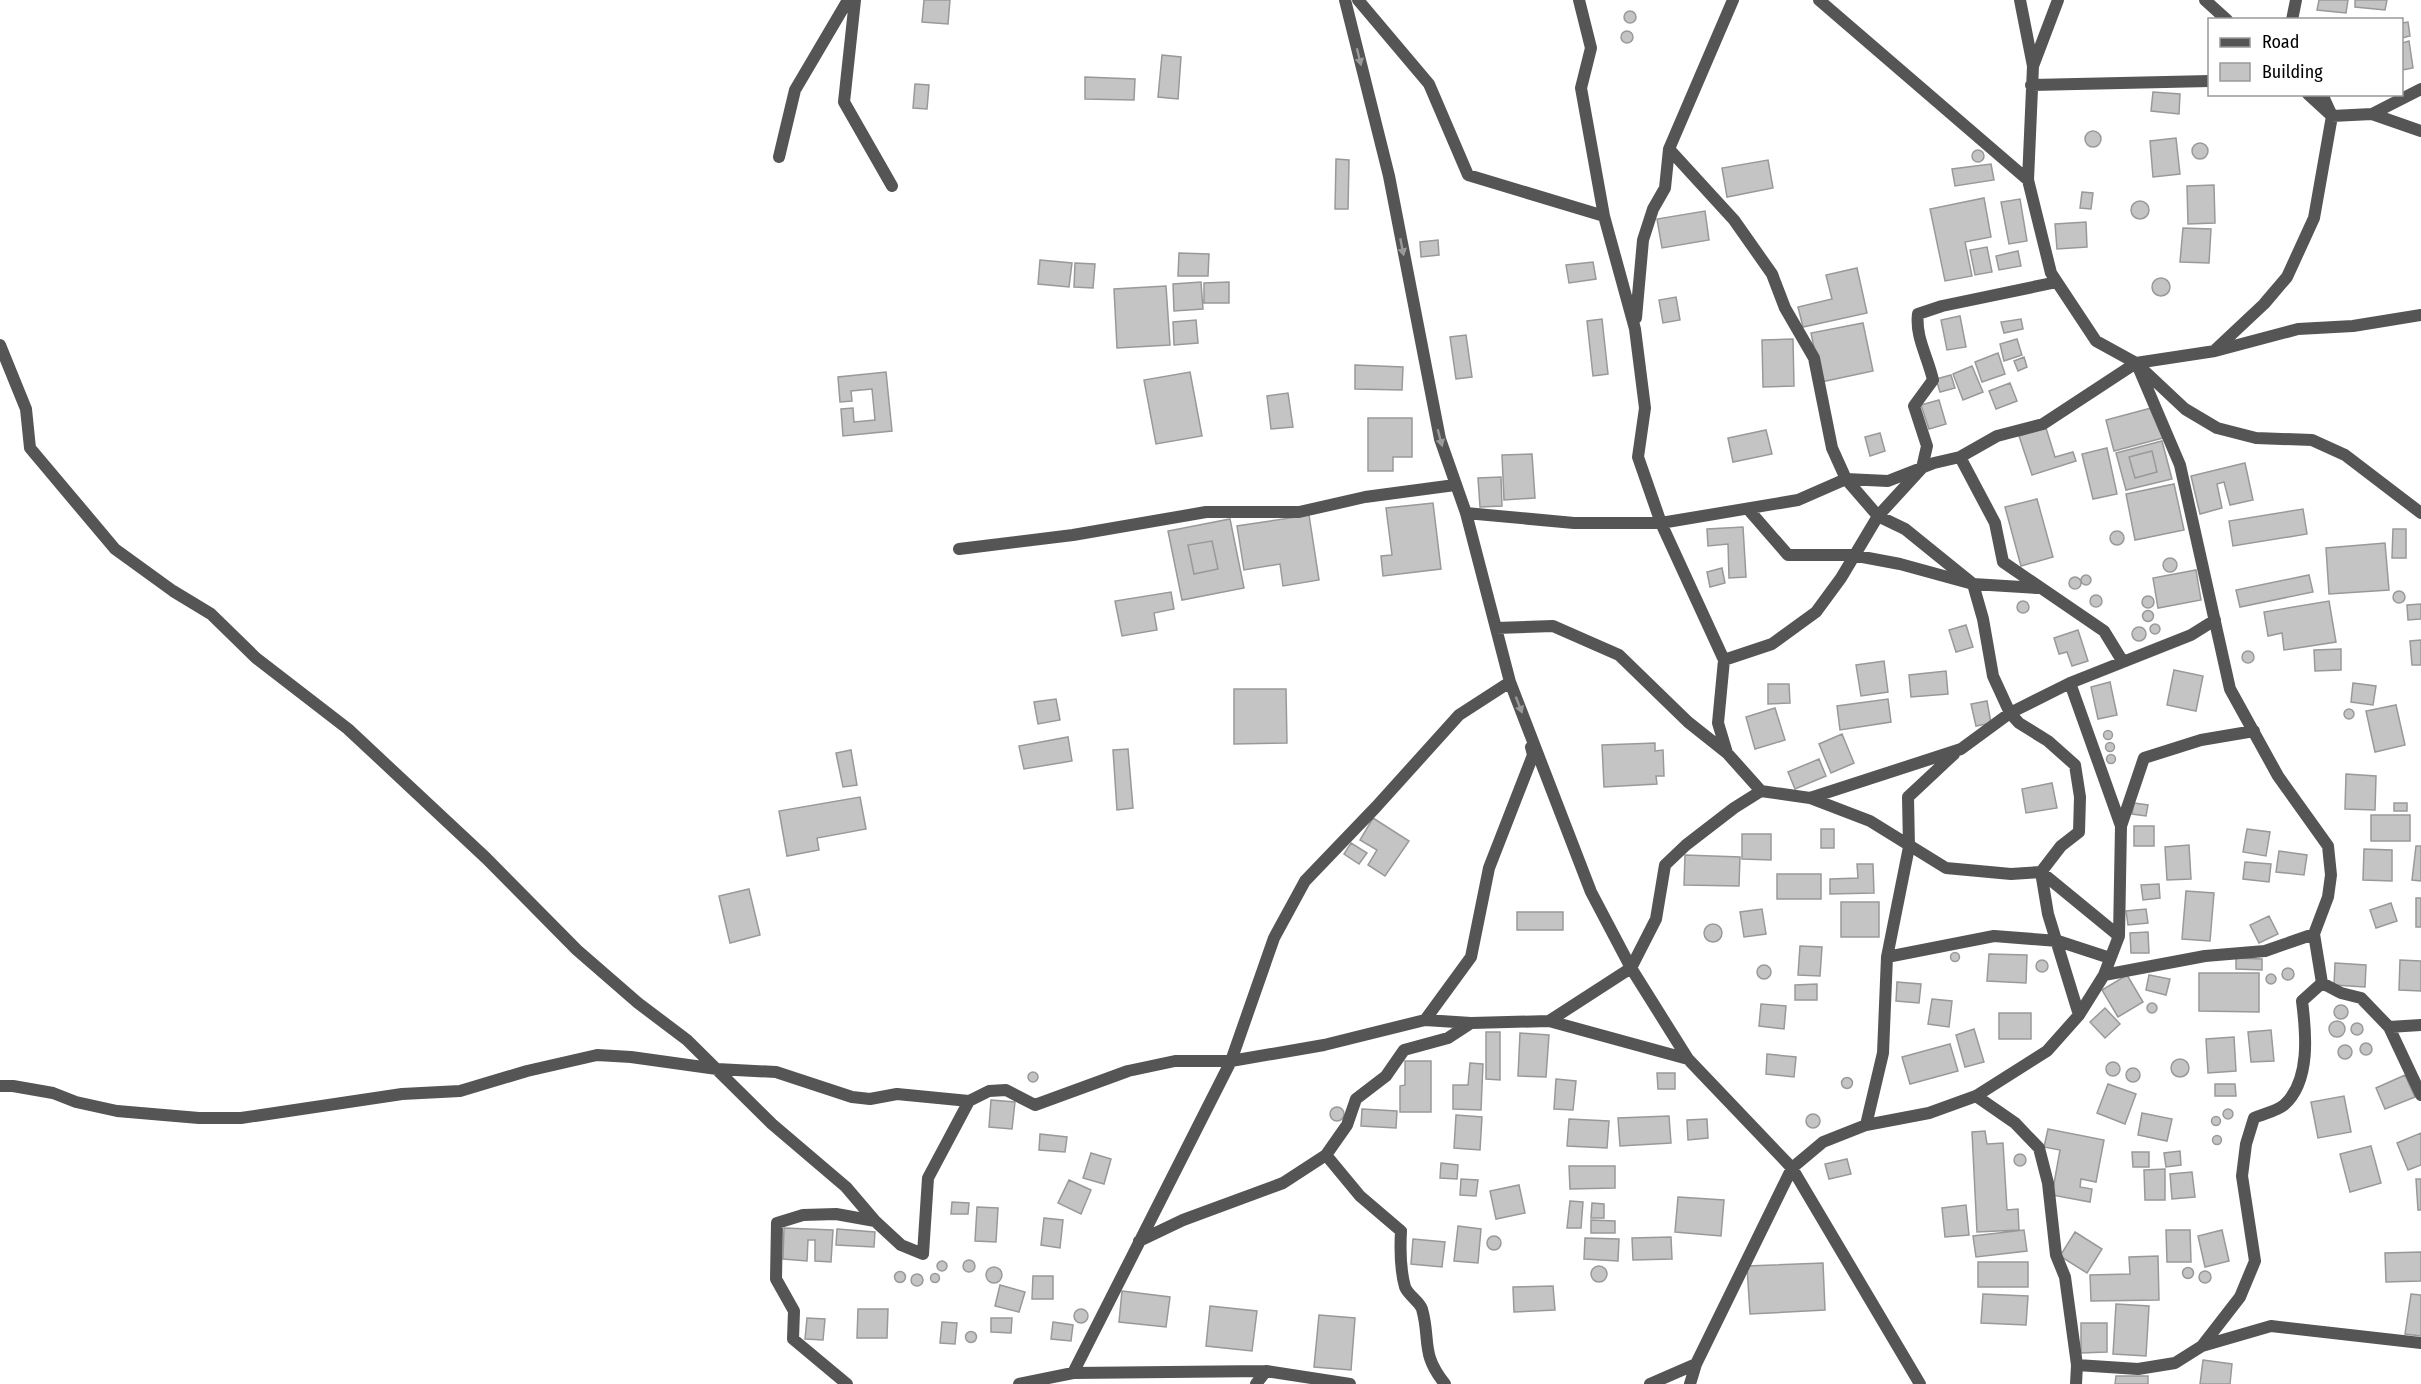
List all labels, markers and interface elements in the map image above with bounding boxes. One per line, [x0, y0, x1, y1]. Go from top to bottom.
legend [2208, 18, 2403, 96]
text: Road [2262, 31, 2299, 53]
one-way arrow [1355, 48, 1364, 66]
text: Building [2262, 61, 2323, 83]
one-way arrow [1398, 237, 1407, 256]
one-way arrow [1436, 429, 1445, 447]
one-way arrow [1514, 697, 1524, 715]

